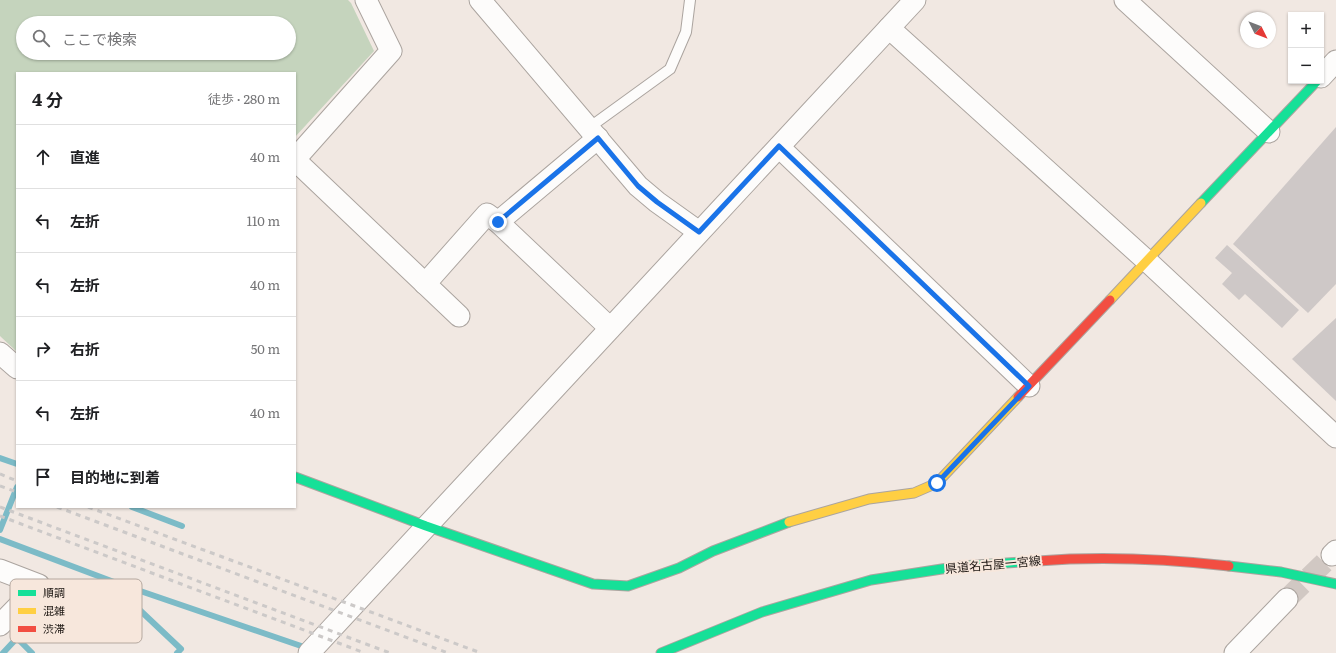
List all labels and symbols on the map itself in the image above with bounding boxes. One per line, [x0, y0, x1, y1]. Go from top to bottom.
north arrow [1240, 12, 1276, 48]
route end [489, 213, 507, 231]
route start [928, 474, 946, 492]
street label: 県道名古屋一宮線 [944, 551, 1042, 577]
legend [10, 579, 142, 643]
text: 順調 [43, 584, 65, 600]
text: 混雑 [43, 602, 65, 618]
text: 渋滞 [43, 620, 65, 636]

